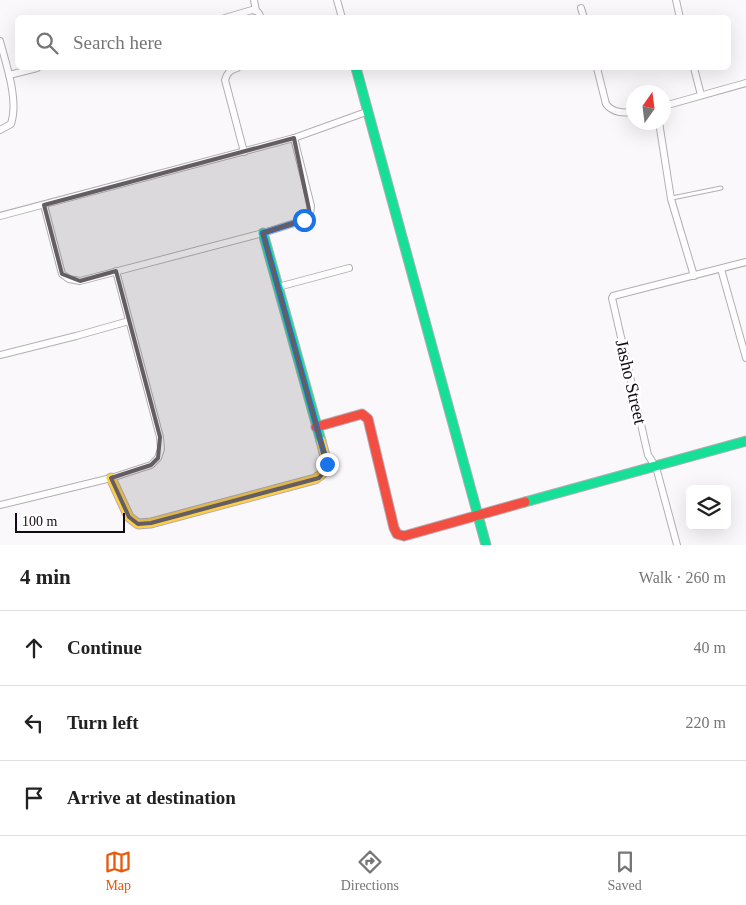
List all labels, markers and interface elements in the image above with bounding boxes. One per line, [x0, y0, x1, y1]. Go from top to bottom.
search box [15, 15, 731, 70]
icon: search [33, 29, 61, 57]
text: Search here [73, 32, 162, 53]
north arrow [626, 85, 671, 130]
route start [293, 209, 316, 232]
street label: Jasho Street [612, 338, 650, 426]
route end [316, 453, 339, 476]
map controls [686, 485, 731, 530]
button: layers [686, 485, 731, 530]
scale bar [15, 510, 125, 533]
text: 100 m [22, 514, 57, 529]
text: 4 min [20, 565, 71, 589]
text: Walk · 260 m [639, 569, 726, 586]
icon: ahead [20, 634, 48, 662]
text: Continue [67, 637, 142, 658]
text: 40 m [694, 639, 726, 656]
icon: left [20, 709, 48, 737]
text: Turn left [67, 712, 139, 733]
text: 220 m [686, 714, 726, 731]
icon: arrive [20, 784, 48, 812]
text: Arrive at destination [67, 787, 236, 808]
tab: Map [104, 848, 132, 894]
tab: Directions [341, 848, 399, 894]
tab: Saved [608, 848, 642, 894]

